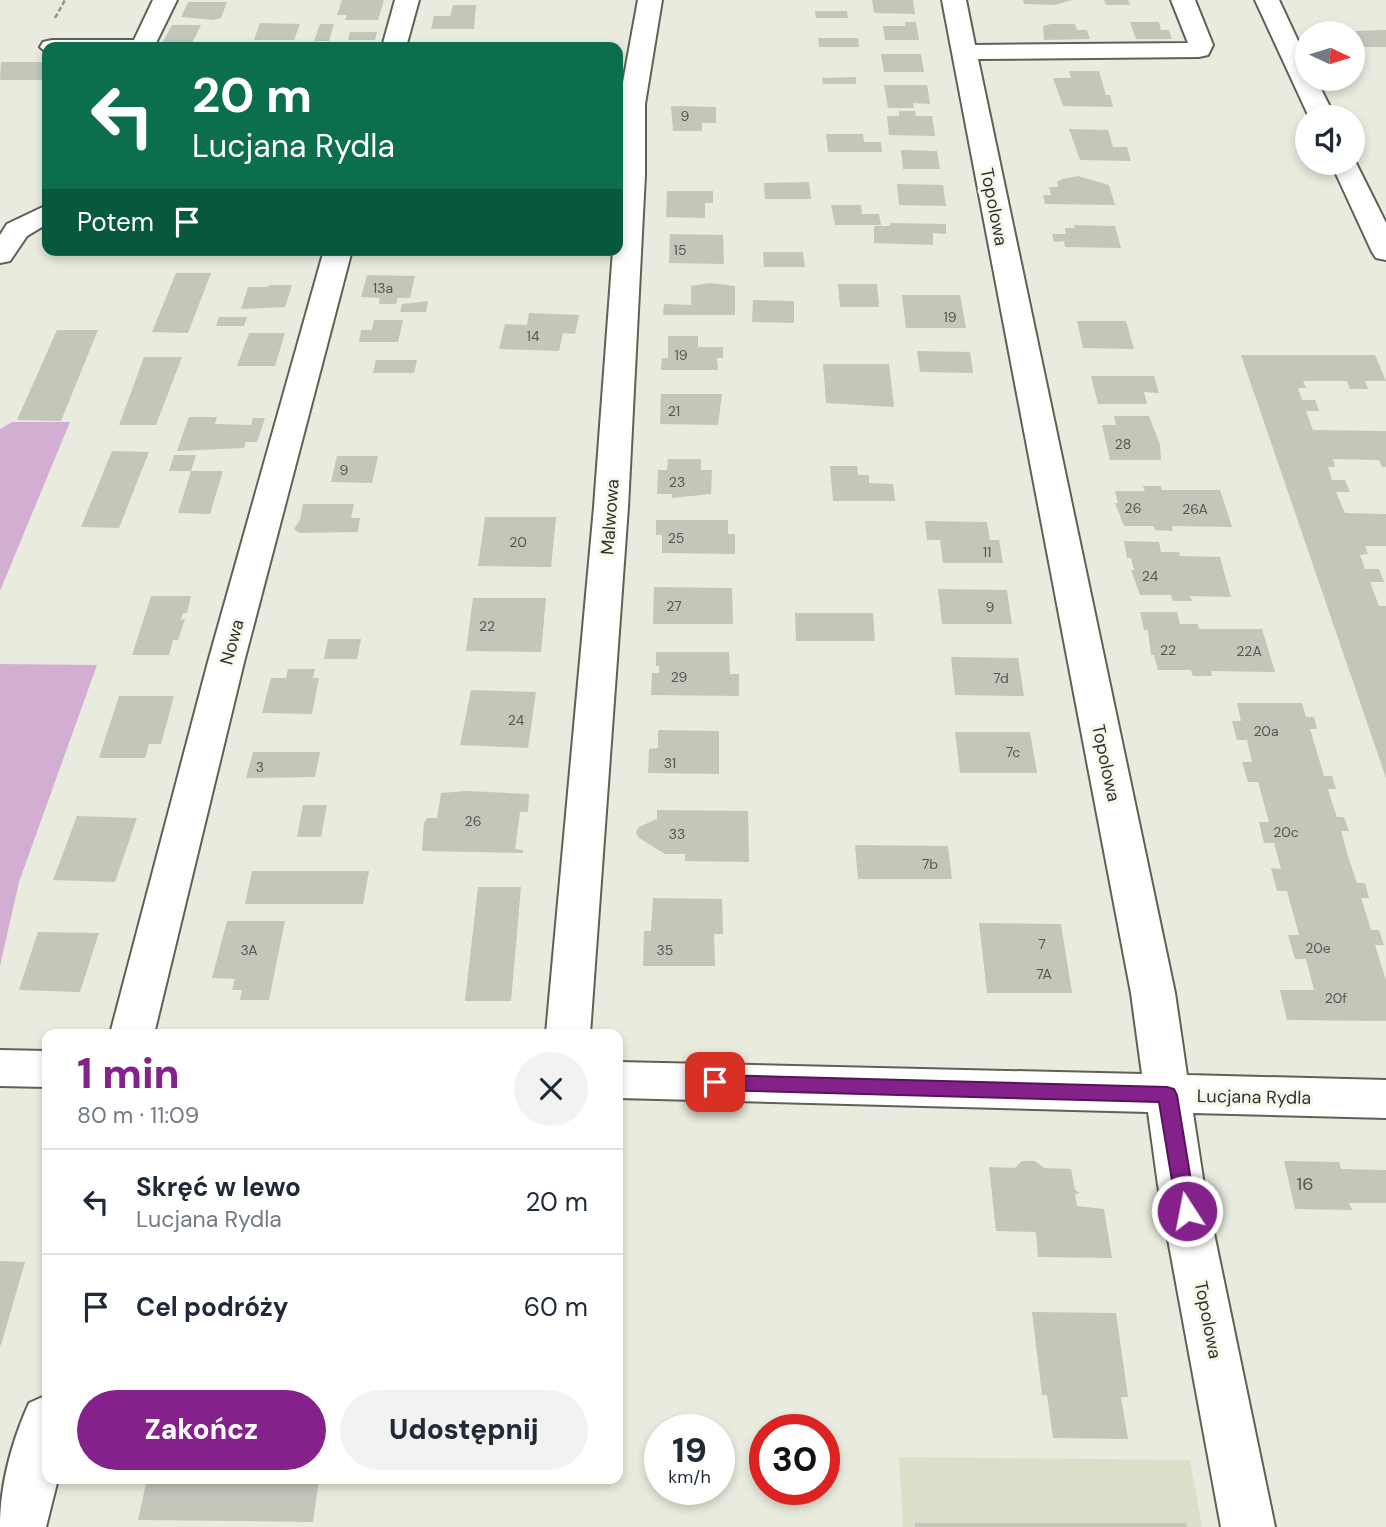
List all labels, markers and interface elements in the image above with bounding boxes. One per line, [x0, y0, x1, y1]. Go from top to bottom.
north arrow [1295, 21, 1365, 91]
map controls [1295, 21, 1365, 175]
text: 20 m [192, 63, 312, 127]
icon: left [77, 70, 168, 161]
button: sound [1295, 105, 1365, 175]
house number: 9 [681, 107, 690, 125]
text: Lucjana Rydla [192, 125, 395, 167]
street label: Topolowa [975, 166, 1013, 248]
icon: arrive [168, 203, 206, 241]
text: Potem [77, 205, 154, 239]
house number: 15 [674, 241, 686, 259]
house number: 13a [373, 279, 393, 297]
house number: 19 [943, 308, 957, 326]
house number: 14 [527, 327, 540, 345]
house number: 19 [674, 346, 688, 364]
house number: 21 [668, 402, 680, 420]
house number: 28 [1115, 435, 1131, 453]
house number: 9 [340, 461, 349, 479]
house number: 23 [669, 473, 685, 491]
street label: Malwowa [595, 478, 625, 556]
house number: 26 [1125, 499, 1141, 517]
house number: 26A [1182, 500, 1208, 518]
house number: 25 [668, 529, 684, 547]
house number: 20 [509, 533, 527, 551]
house number: 11 [983, 543, 991, 561]
house number: 24 [1142, 567, 1159, 585]
house number: 27 [666, 597, 682, 615]
house number: 9 [986, 598, 995, 616]
street label: Nowa [214, 617, 250, 667]
house number: 22 [479, 617, 495, 635]
house number: 22 [1160, 641, 1176, 659]
house number: 22A [1236, 642, 1262, 660]
house number: 29 [671, 668, 688, 686]
house number: 7d [993, 669, 1009, 687]
house number: 24 [508, 711, 525, 729]
street label: Topolowa [1086, 722, 1126, 804]
house number: 20a [1253, 722, 1279, 740]
house number: 7c [1006, 743, 1020, 761]
house number: 31 [664, 754, 676, 772]
house number: 3 [256, 758, 264, 776]
house number: 26 [465, 812, 481, 830]
house number: 20c [1273, 823, 1299, 841]
house number: 33 [669, 825, 685, 843]
house number: 7b [922, 855, 938, 873]
house number: 7 [1038, 935, 1046, 953]
house number: 20e [1305, 939, 1331, 957]
house number: 3A [240, 941, 258, 959]
house number: 35 [657, 941, 673, 959]
house number: 7A [1036, 965, 1052, 983]
house number: 20f [1325, 989, 1347, 1007]
text: 1 min [77, 1046, 180, 1101]
button: close [514, 1052, 588, 1126]
pin [685, 1052, 745, 1112]
icon: arrive [696, 1063, 734, 1101]
street label: Lucjana Rydla [1197, 1084, 1311, 1110]
text: 80 m · 11:09 [77, 1100, 199, 1130]
text: Skręć w lewo [136, 1170, 301, 1204]
house number: 16 [1297, 1172, 1313, 1196]
position arrow [1150, 1174, 1224, 1248]
icon: left [77, 1183, 115, 1221]
text: 20 m [525, 1185, 588, 1219]
text: Lucjana Rydla [136, 1204, 282, 1234]
street label: Topolowa [1189, 1279, 1227, 1361]
icon: arrive [77, 1288, 115, 1326]
text: Cel podróży [136, 1290, 289, 1324]
text: 60 m [524, 1290, 588, 1324]
button: Zakończ [77, 1390, 326, 1470]
button: Udostępnij [340, 1390, 588, 1470]
speed limit sign: 30 [749, 1414, 840, 1505]
text: 19 [672, 1427, 707, 1473]
text: km/h [668, 1465, 711, 1489]

